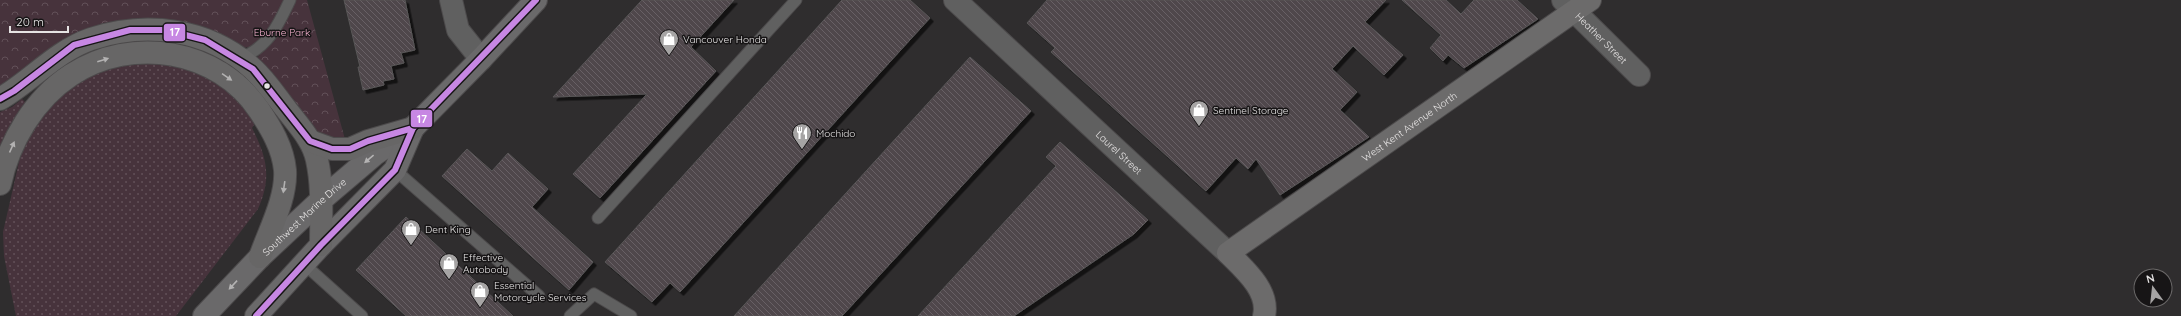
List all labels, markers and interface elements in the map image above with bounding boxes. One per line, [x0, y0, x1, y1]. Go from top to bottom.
scale bar [10, 8, 68, 34]
street label: Heather Street [1573, 10, 1631, 67]
text: 20 m [16, 14, 44, 29]
line badge: 17 [163, 23, 186, 42]
text: 17 [170, 25, 180, 39]
park label: Eburne Park [254, 26, 310, 39]
shop icon: Vancouver Honda [658, 28, 680, 56]
place label: Vancouver Honda [683, 33, 767, 46]
one-way arrow [97, 57, 109, 63]
one-way arrow [221, 73, 232, 81]
unlabelled marker [262, 81, 272, 91]
street label: West Kent Avenue North [1359, 89, 1459, 164]
shop icon: Sentinel Storage [1188, 99, 1210, 127]
place label: Sentinel Storage [1213, 104, 1289, 117]
line badge: 17 [410, 109, 433, 128]
text: 17 [417, 112, 427, 126]
restaurant icon: Mochido [791, 122, 813, 150]
place label: Mochido [816, 127, 855, 140]
street label: Laurel Street [1093, 128, 1146, 177]
one-way arrow [9, 142, 15, 153]
one-way arrow [364, 154, 375, 163]
street label: Southwest Marine Drive [259, 175, 349, 258]
one-way arrow [281, 181, 287, 193]
shop icon: Dent King [400, 218, 422, 246]
place label: Dent King [425, 223, 471, 236]
place label: Effective Autobody [463, 251, 508, 276]
shop icon: Effective Autobody [438, 252, 460, 280]
north arrow [2133, 268, 2173, 308]
text: N [2145, 271, 2156, 286]
place label: Essential Motorcycle Services [494, 279, 587, 304]
one-way arrow [228, 280, 238, 290]
shop icon: Essential Motorcycle Services [469, 280, 491, 308]

